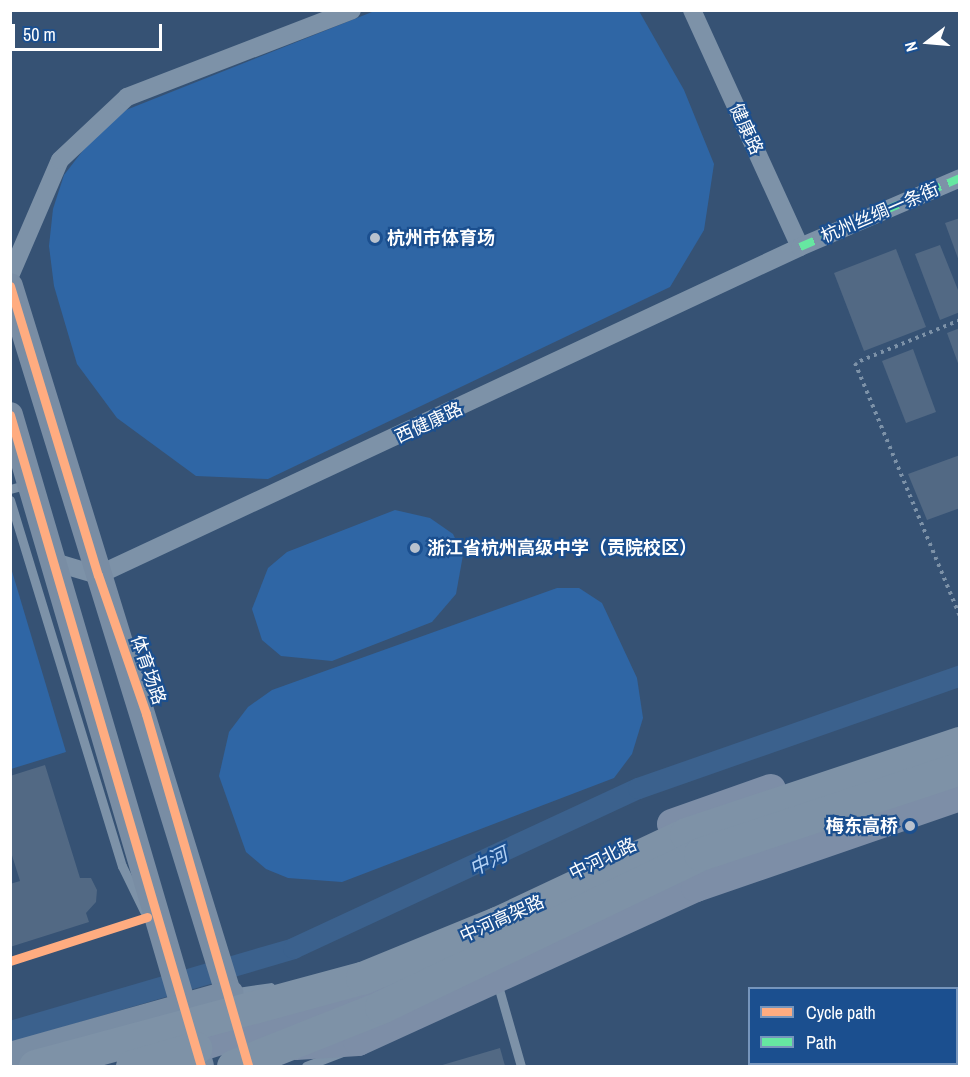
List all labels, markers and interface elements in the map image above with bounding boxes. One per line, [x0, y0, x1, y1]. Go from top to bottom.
scale bar [15, 12, 165, 50]
north arrow [898, 12, 958, 72]
text: 50 m [23, 22, 56, 47]
text: N [899, 39, 923, 55]
street label: 健康路 [725, 100, 767, 158]
street label: 杭州丝绸一条街 [818, 178, 942, 248]
place label: 杭州市体育场 [387, 227, 495, 249]
marker: 杭州市体育场 [368, 231, 382, 245]
street label: 西健康路 [392, 398, 466, 448]
place label: 浙江省杭州高级中学（贡院校区） [427, 537, 697, 559]
marker: 浙江省杭州高级中学（贡院校区） [408, 541, 422, 555]
street label: 体育场路 [126, 632, 170, 708]
place label: 梅东高桥 [826, 815, 898, 837]
marker: 梅东高桥 [903, 819, 917, 833]
street label: 中河北路 [566, 834, 640, 884]
water label: 中河 [465, 841, 511, 881]
street label: 中河高架路 [456, 891, 548, 947]
legend [748, 987, 958, 1065]
text: Cycle path [806, 1000, 876, 1025]
text: Path [806, 1030, 836, 1055]

